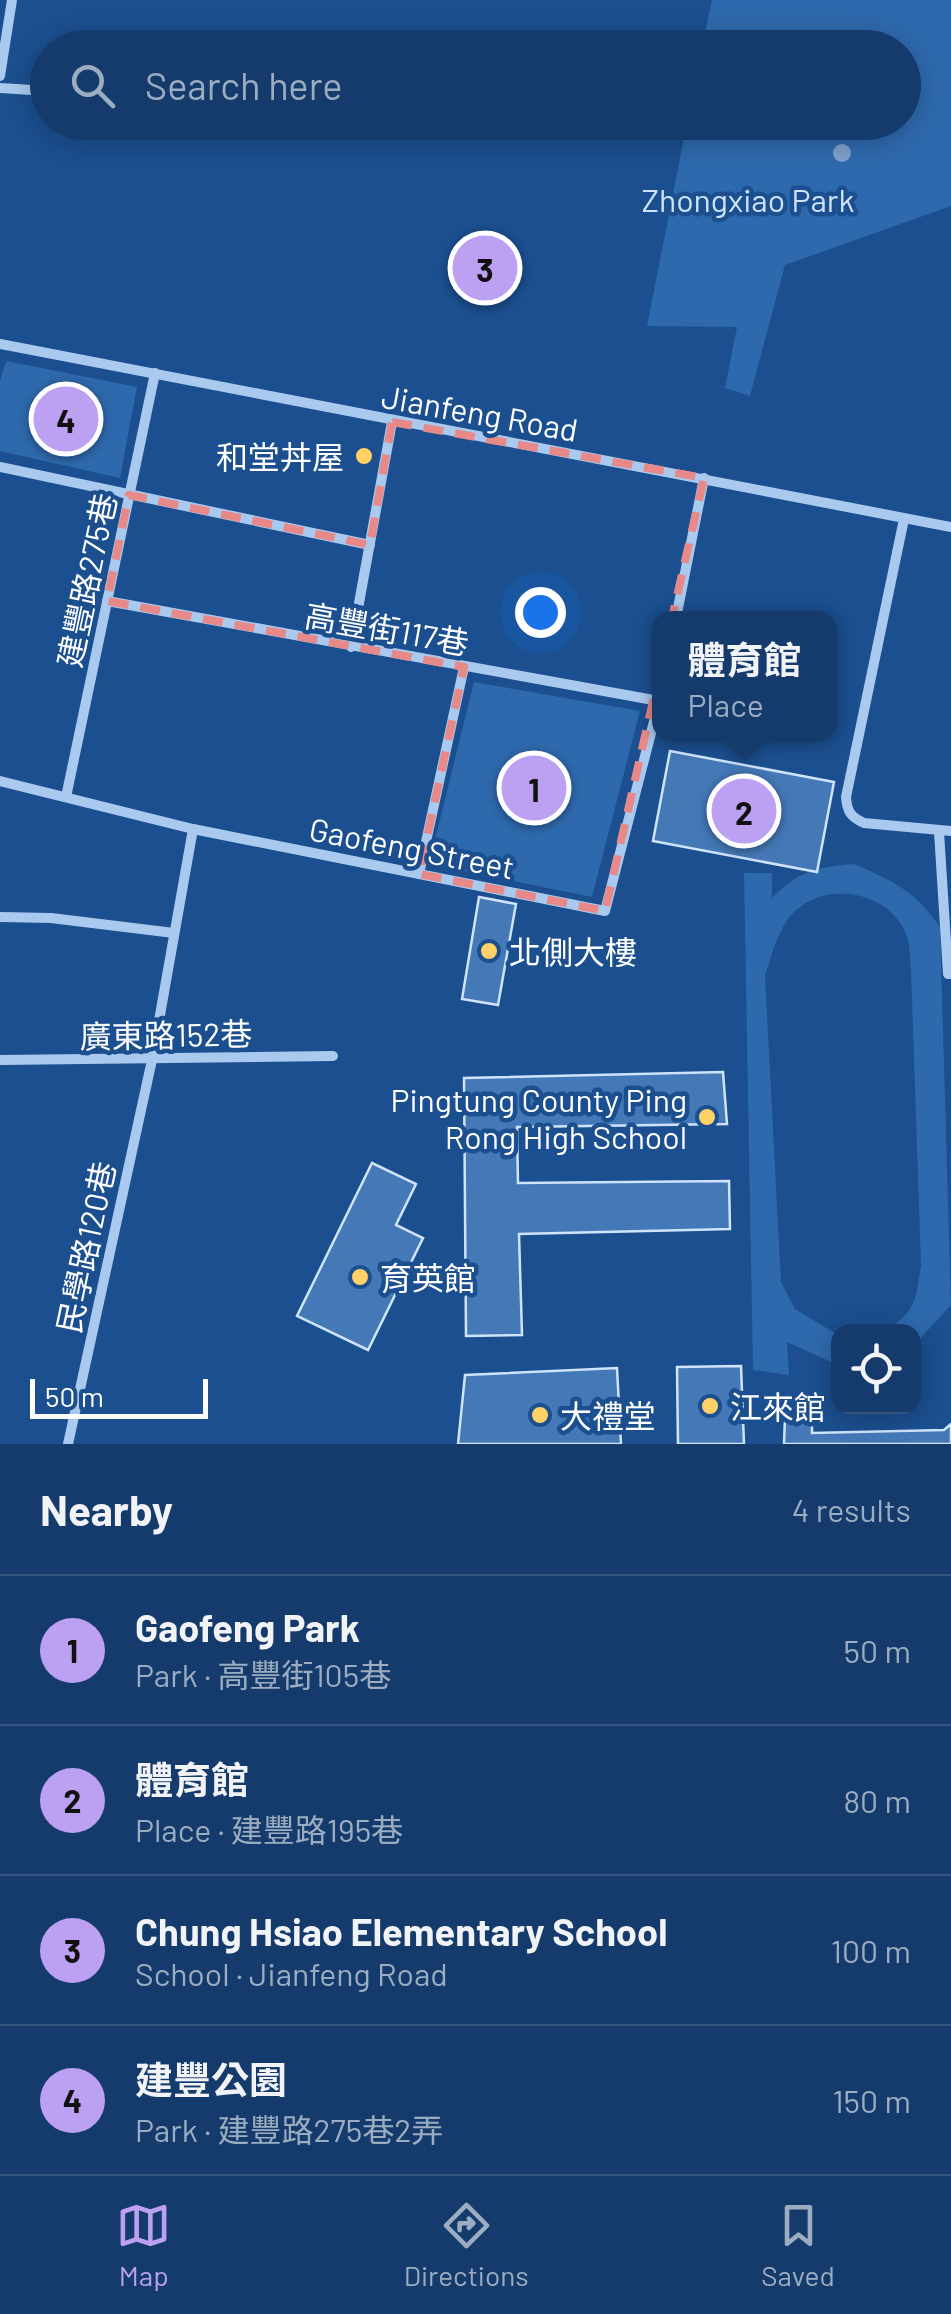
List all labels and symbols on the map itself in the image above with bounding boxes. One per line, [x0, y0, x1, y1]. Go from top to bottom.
park label: Zhongxiao Park [642, 180, 854, 218]
pin: 3 [452, 230, 518, 306]
street label: Jianfeng Road [379, 376, 581, 448]
pin: 4 [34, 382, 98, 456]
place label: 和堂丼屋 [216, 437, 344, 475]
marker: 和堂丼屋 [353, 445, 375, 467]
street label: 建豐路275巷 [49, 490, 123, 670]
your location [515, 587, 566, 638]
street label: 高豐街117巷 [302, 595, 472, 661]
pin: 1 [502, 750, 566, 826]
pin: 2 [712, 774, 776, 848]
street label: Gaofeng Street [306, 808, 518, 886]
place label: 北側大樓 [509, 932, 637, 970]
marker: 北側大樓 [478, 940, 500, 962]
street label: 廣東路152巷 [79, 1013, 253, 1055]
place label: Pingtung County Ping Rong High School [390, 1080, 687, 1155]
marker: Pingtung County Ping Rong High School [696, 1106, 718, 1128]
street label: 民學路120巷 [48, 1158, 122, 1336]
place label: 育英館 [380, 1258, 476, 1296]
marker: 育英館 [349, 1266, 371, 1288]
scale bar [30, 1374, 208, 1418]
place label: 江來館 [730, 1387, 826, 1425]
marker: 江來館 [699, 1395, 721, 1417]
place label: 大禮堂 [560, 1396, 656, 1434]
marker: 大禮堂 [529, 1404, 551, 1426]

